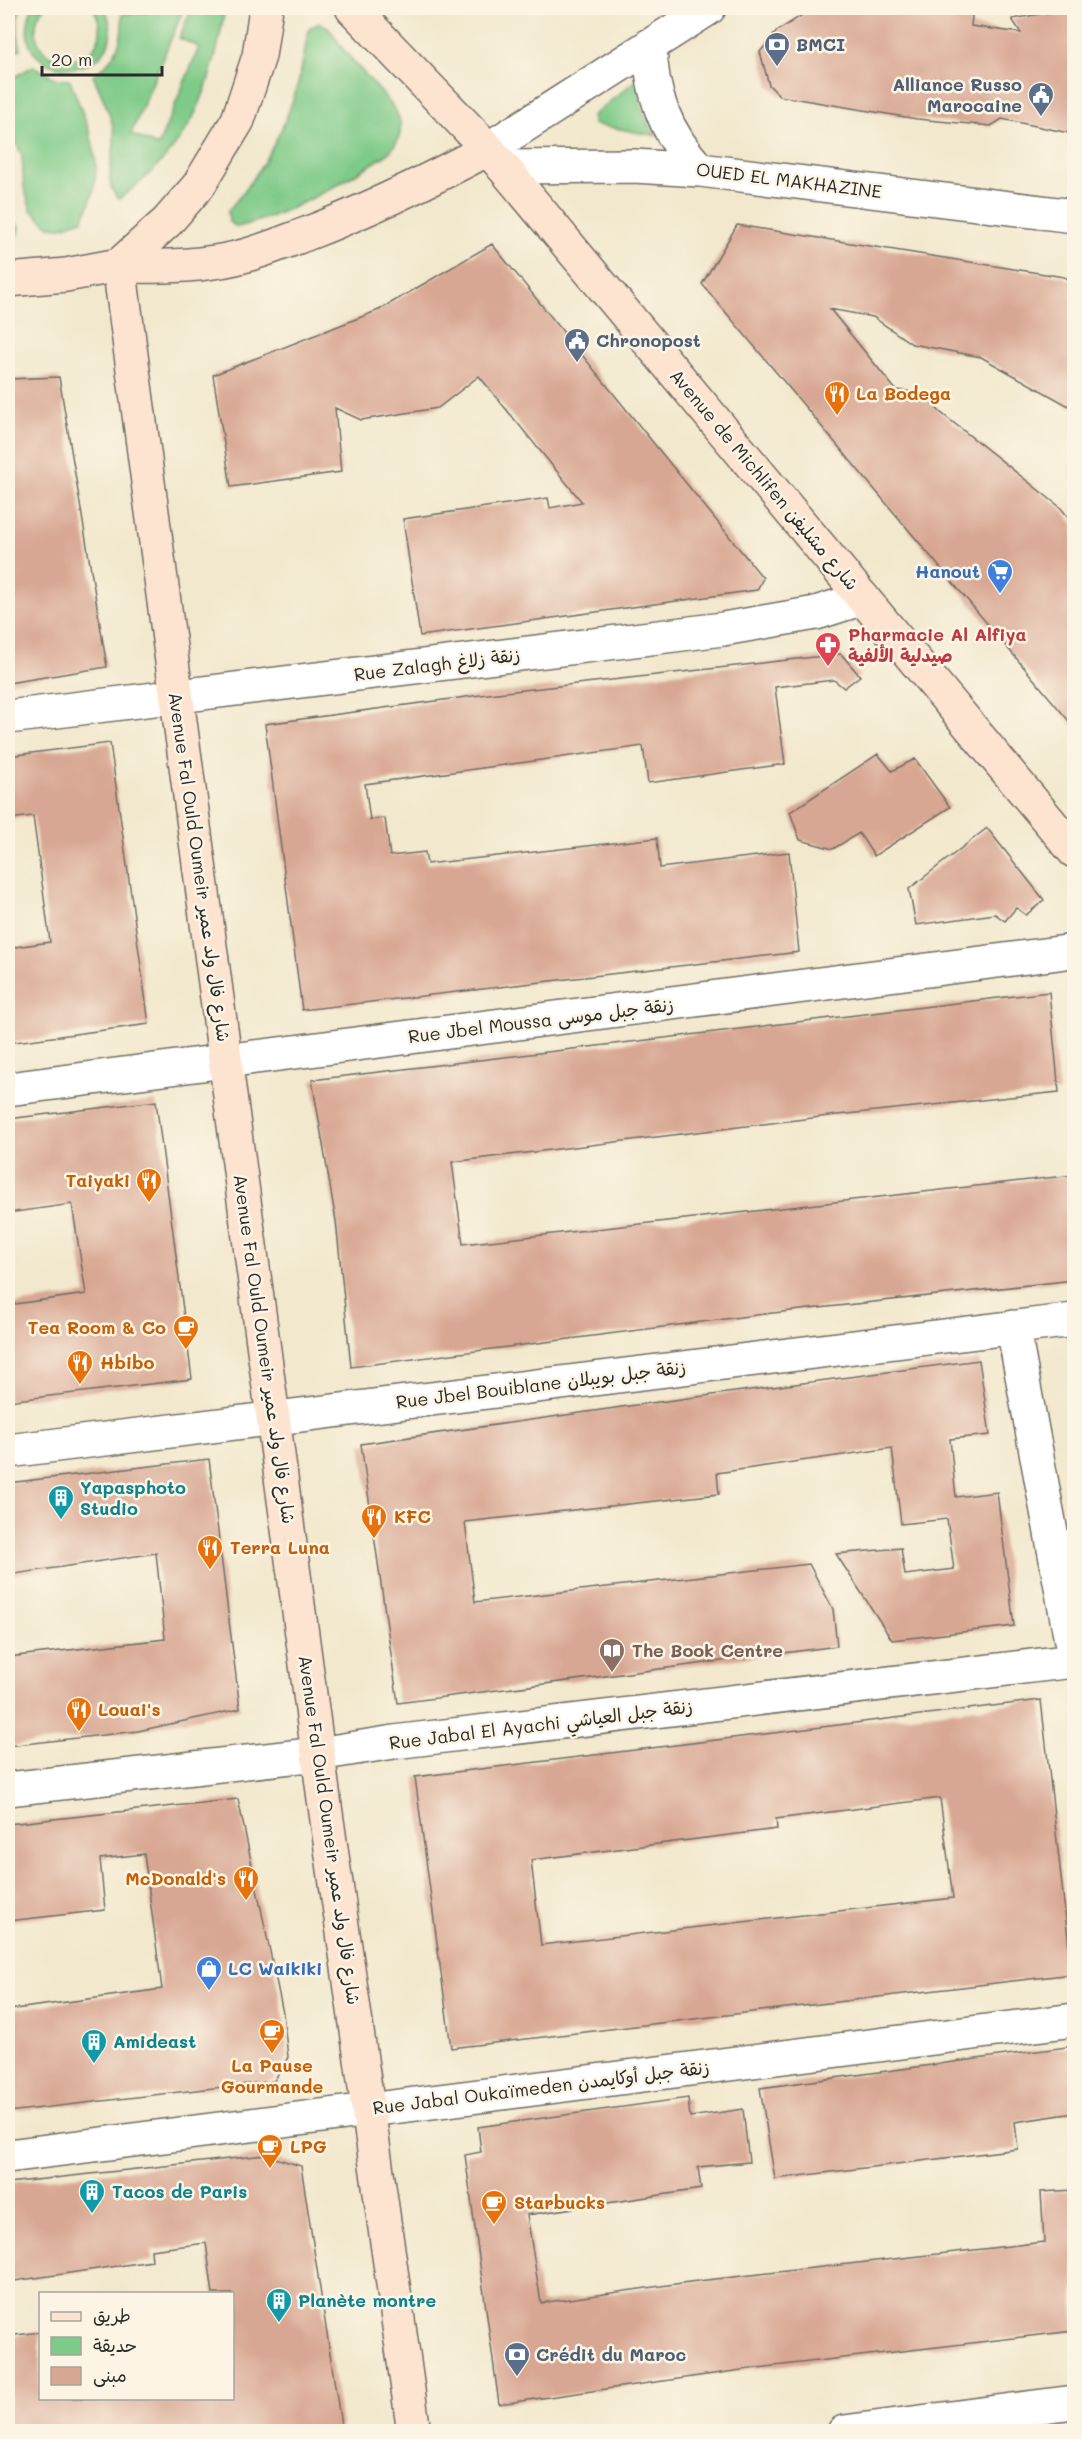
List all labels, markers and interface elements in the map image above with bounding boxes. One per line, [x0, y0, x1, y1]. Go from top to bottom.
bank icon: BMCI [762, 30, 792, 68]
place label: BMCI [796, 32, 845, 56]
scale bar [42, 39, 162, 77]
text: 20 m [51, 47, 92, 71]
place label: Alliance Russo Marocaine [892, 72, 1022, 117]
public building icon: Alliance Russo Marocaine [1026, 80, 1056, 118]
street label: OUED EL MAKHAZINE [695, 157, 883, 203]
public building icon: Chronopost [562, 326, 592, 364]
place label: Chronopost [596, 328, 701, 352]
street label: Avenue de Michlifen شارع مشليفن [664, 364, 865, 596]
restaurant icon: La Bodega [822, 379, 852, 417]
place label: La Bodega [856, 381, 951, 405]
supermarket icon: Hanout [985, 557, 1015, 595]
place label: Hanout [915, 559, 980, 583]
place label: Pharmacie Al Alfiya صيدلية الألفية [848, 622, 1026, 667]
pharmacy icon: Pharmacie Al Alfiya صيدلية الألفية [813, 630, 843, 668]
street label: Rue Zalagh زنقة زلاغ [352, 642, 522, 687]
street label: Avenue Fal Ould Oumeir شارع فال ولد عمير [163, 690, 236, 1043]
street label: Rue Jbel Moussa زنقة جبل موسى [407, 992, 675, 1048]
restaurant icon: Taiyaki [134, 1166, 164, 1204]
place label: Taiyaki [66, 1168, 130, 1192]
street label: Avenue Fal Ould Oumeir شارع فال ولد عمير [228, 1172, 301, 1525]
cafe icon: Tea Room & Co [171, 1313, 201, 1351]
place label: Tea Room & Co [28, 1315, 166, 1339]
restaurant icon: Hbibo [65, 1348, 95, 1386]
place label: Hbibo [100, 1350, 154, 1374]
street label: Rue Jbel Bouiblane زنقة جبل بويبلان [395, 1354, 687, 1414]
place label: Yapasphoto Studio [80, 1475, 186, 1520]
building icon: Yapasphoto Studio [46, 1483, 76, 1521]
restaurant icon: KFC [359, 1502, 389, 1540]
place label: KFC [394, 1504, 431, 1528]
restaurant icon: Terra Luna [195, 1533, 225, 1571]
place label: Terra Luna [230, 1535, 330, 1559]
library icon: The Book Centre [597, 1636, 627, 1674]
place label: The Book Centre [632, 1638, 783, 1662]
street label: Avenue Fal Ould Oumeir شارع فال ولد عمير [293, 1653, 366, 2006]
street label: Rue Jabal El Ayachi زنقة جبل العياشي [388, 1693, 695, 1759]
restaurant icon: Louai's [64, 1695, 94, 1733]
place label: Louai's [98, 1697, 161, 1721]
restaurant icon: McDonald's [231, 1864, 261, 1902]
place label: McDonald's [125, 1866, 226, 1890]
shop icon: LC Waikiki [194, 1954, 224, 1992]
place label: LC Waikiki [228, 1956, 322, 1980]
cafe icon: La Pause Gourmande [257, 2017, 287, 2055]
building icon: Amideast [79, 2027, 109, 2065]
place label: Amideast [113, 2029, 196, 2053]
place label: La Pause Gourmande [221, 2053, 323, 2098]
street label: Rue Jabal Oukaïmeden زنقة جبل أوكايمدن [371, 2054, 711, 2120]
cafe icon: LPG [255, 2132, 285, 2170]
place label: LPG [290, 2134, 327, 2158]
building icon: Tacos de Paris [77, 2177, 107, 2215]
place label: Tacos de Paris [112, 2179, 247, 2203]
cafe icon: Starbucks [479, 2188, 509, 2226]
place label: Starbucks [514, 2190, 605, 2214]
building icon: Planète montre [264, 2286, 294, 2324]
place label: Planète montre [298, 2288, 436, 2312]
legend [39, 2292, 234, 2400]
text: طريق [93, 2303, 131, 2327]
text: حديقة [93, 2333, 137, 2357]
bank icon: Crédit du Maroc [502, 2340, 532, 2378]
place label: Crédit du Maroc [536, 2342, 687, 2366]
text: مبنى [93, 2363, 127, 2387]

